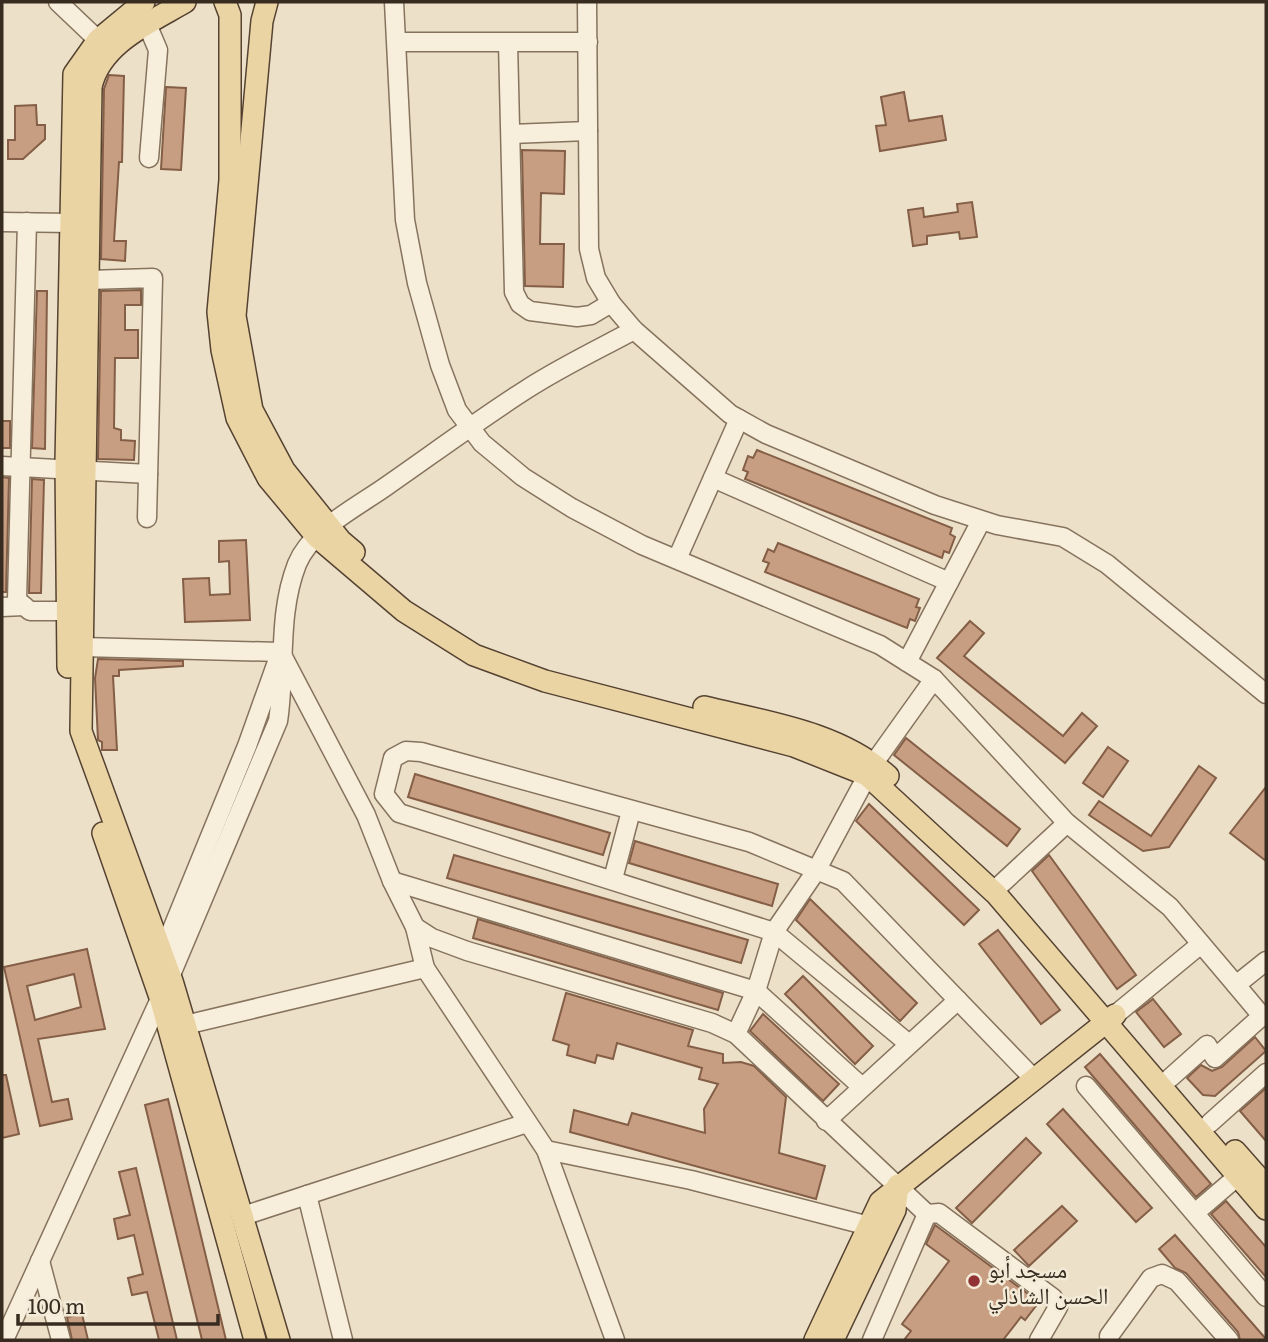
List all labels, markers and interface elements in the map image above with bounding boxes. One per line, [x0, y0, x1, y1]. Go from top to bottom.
place label: مسجد أبو الحسن الشاذلي [988, 1251, 1109, 1315]
marker: مسجد أبو الحسن الشاذلي [966, 1273, 982, 1289]
scale bar [18, 1282, 217, 1326]
text: 100 m [28, 1289, 85, 1320]

